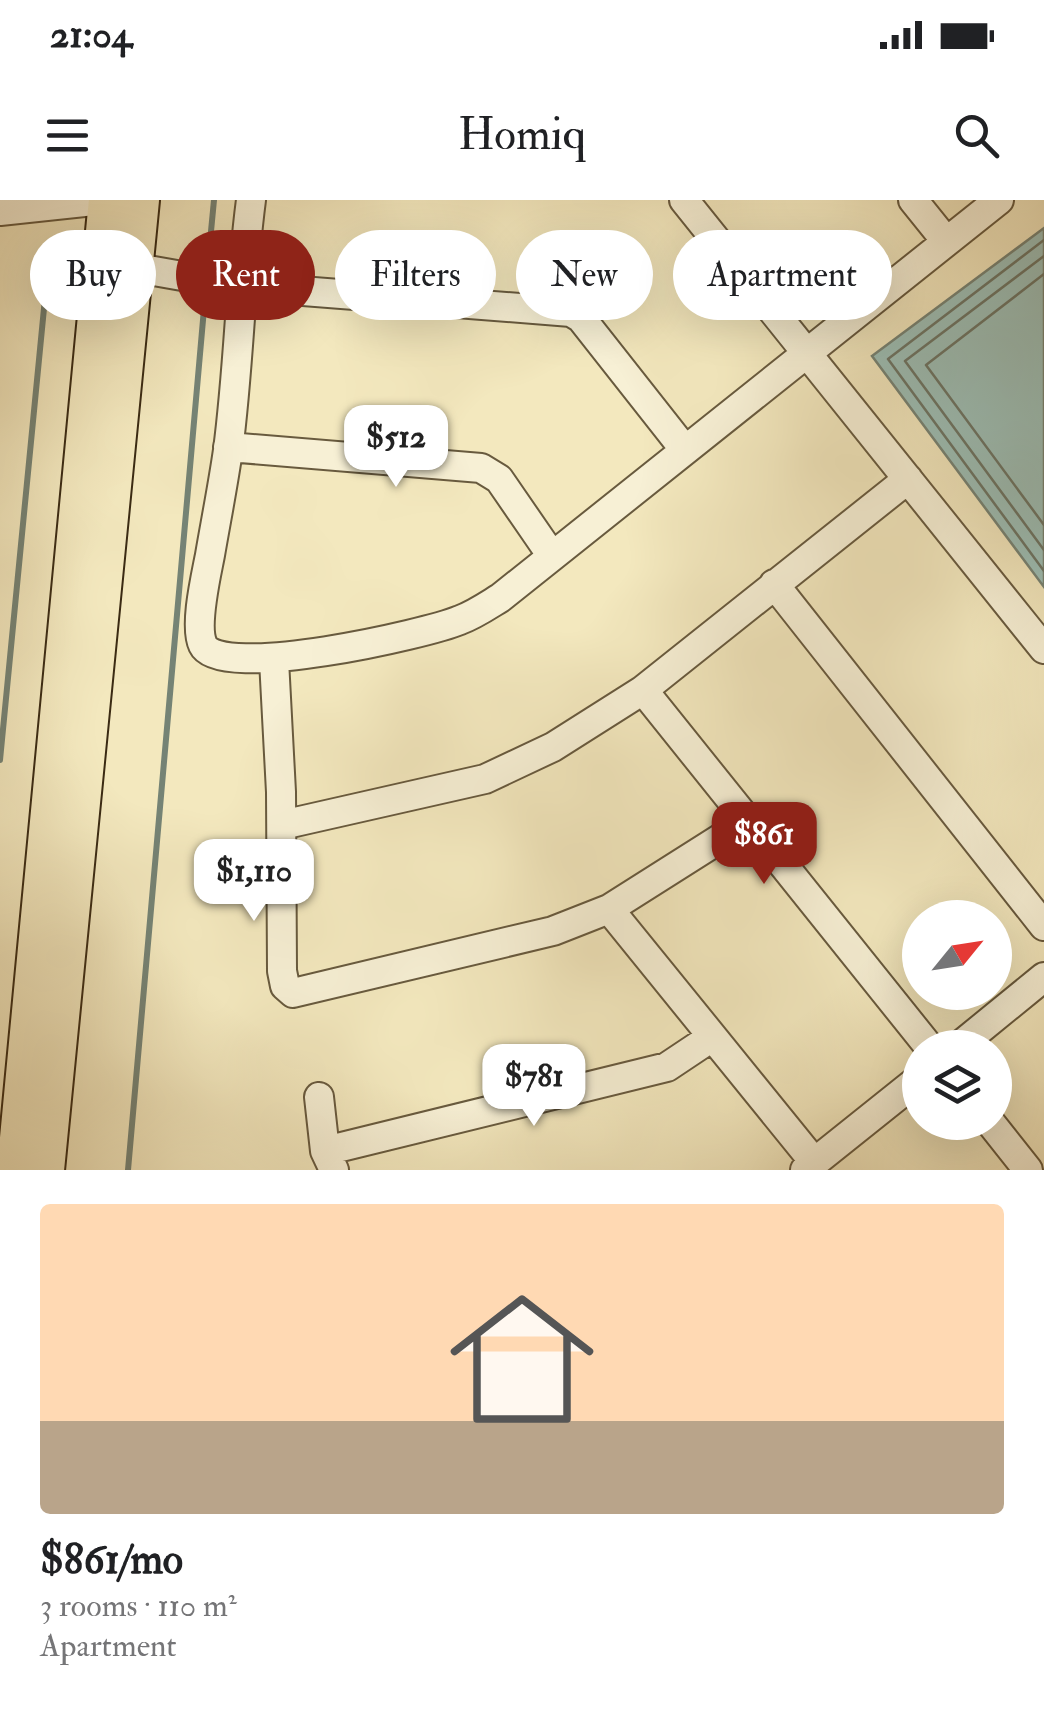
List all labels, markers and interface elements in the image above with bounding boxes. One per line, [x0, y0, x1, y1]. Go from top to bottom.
text: 21:04 [50, 11, 132, 59]
text: Homiq [458, 107, 586, 163]
icon: menu [40, 108, 95, 163]
icon: search [949, 108, 1004, 163]
chip: Buy [30, 230, 156, 320]
chip: Rent [176, 230, 315, 320]
chip: Filters [335, 230, 496, 320]
chip: New [516, 230, 653, 320]
chip: Apartment [673, 230, 892, 320]
pin: $512 [337, 405, 455, 490]
text: $512 [366, 417, 426, 457]
pin: $861 [705, 802, 823, 887]
text: $861 [734, 814, 794, 854]
pin: $1,110 [173, 839, 335, 924]
text: $1,110 [216, 851, 292, 891]
north arrow [902, 900, 1012, 1010]
map controls [902, 900, 1012, 1140]
button: layers [902, 1030, 1012, 1140]
pin: $781 [475, 1044, 593, 1129]
text: $781 [504, 1056, 564, 1096]
icon: home [432, 1269, 612, 1449]
text: $861/mo [40, 1534, 183, 1586]
text: 3 rooms · 110 m² [40, 1586, 237, 1626]
text: Apartment [40, 1626, 177, 1666]

